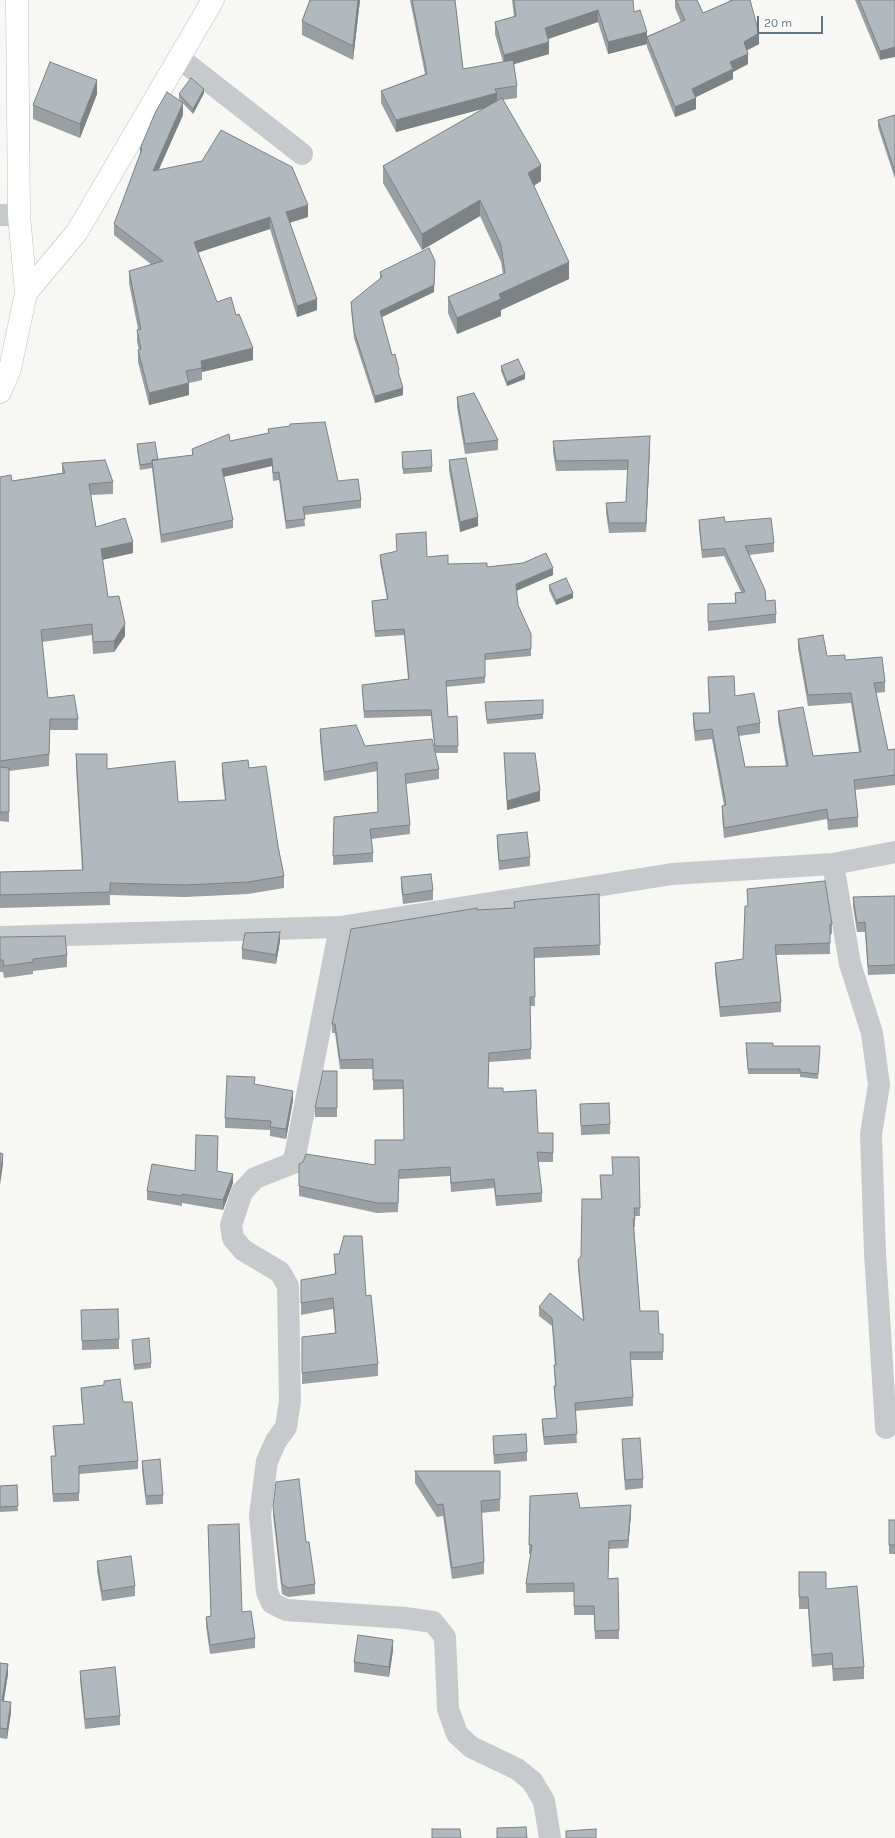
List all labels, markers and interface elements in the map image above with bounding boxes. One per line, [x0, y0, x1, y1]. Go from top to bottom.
scale bar [759, 8, 825, 34]
text: 20 m [764, 16, 792, 30]

